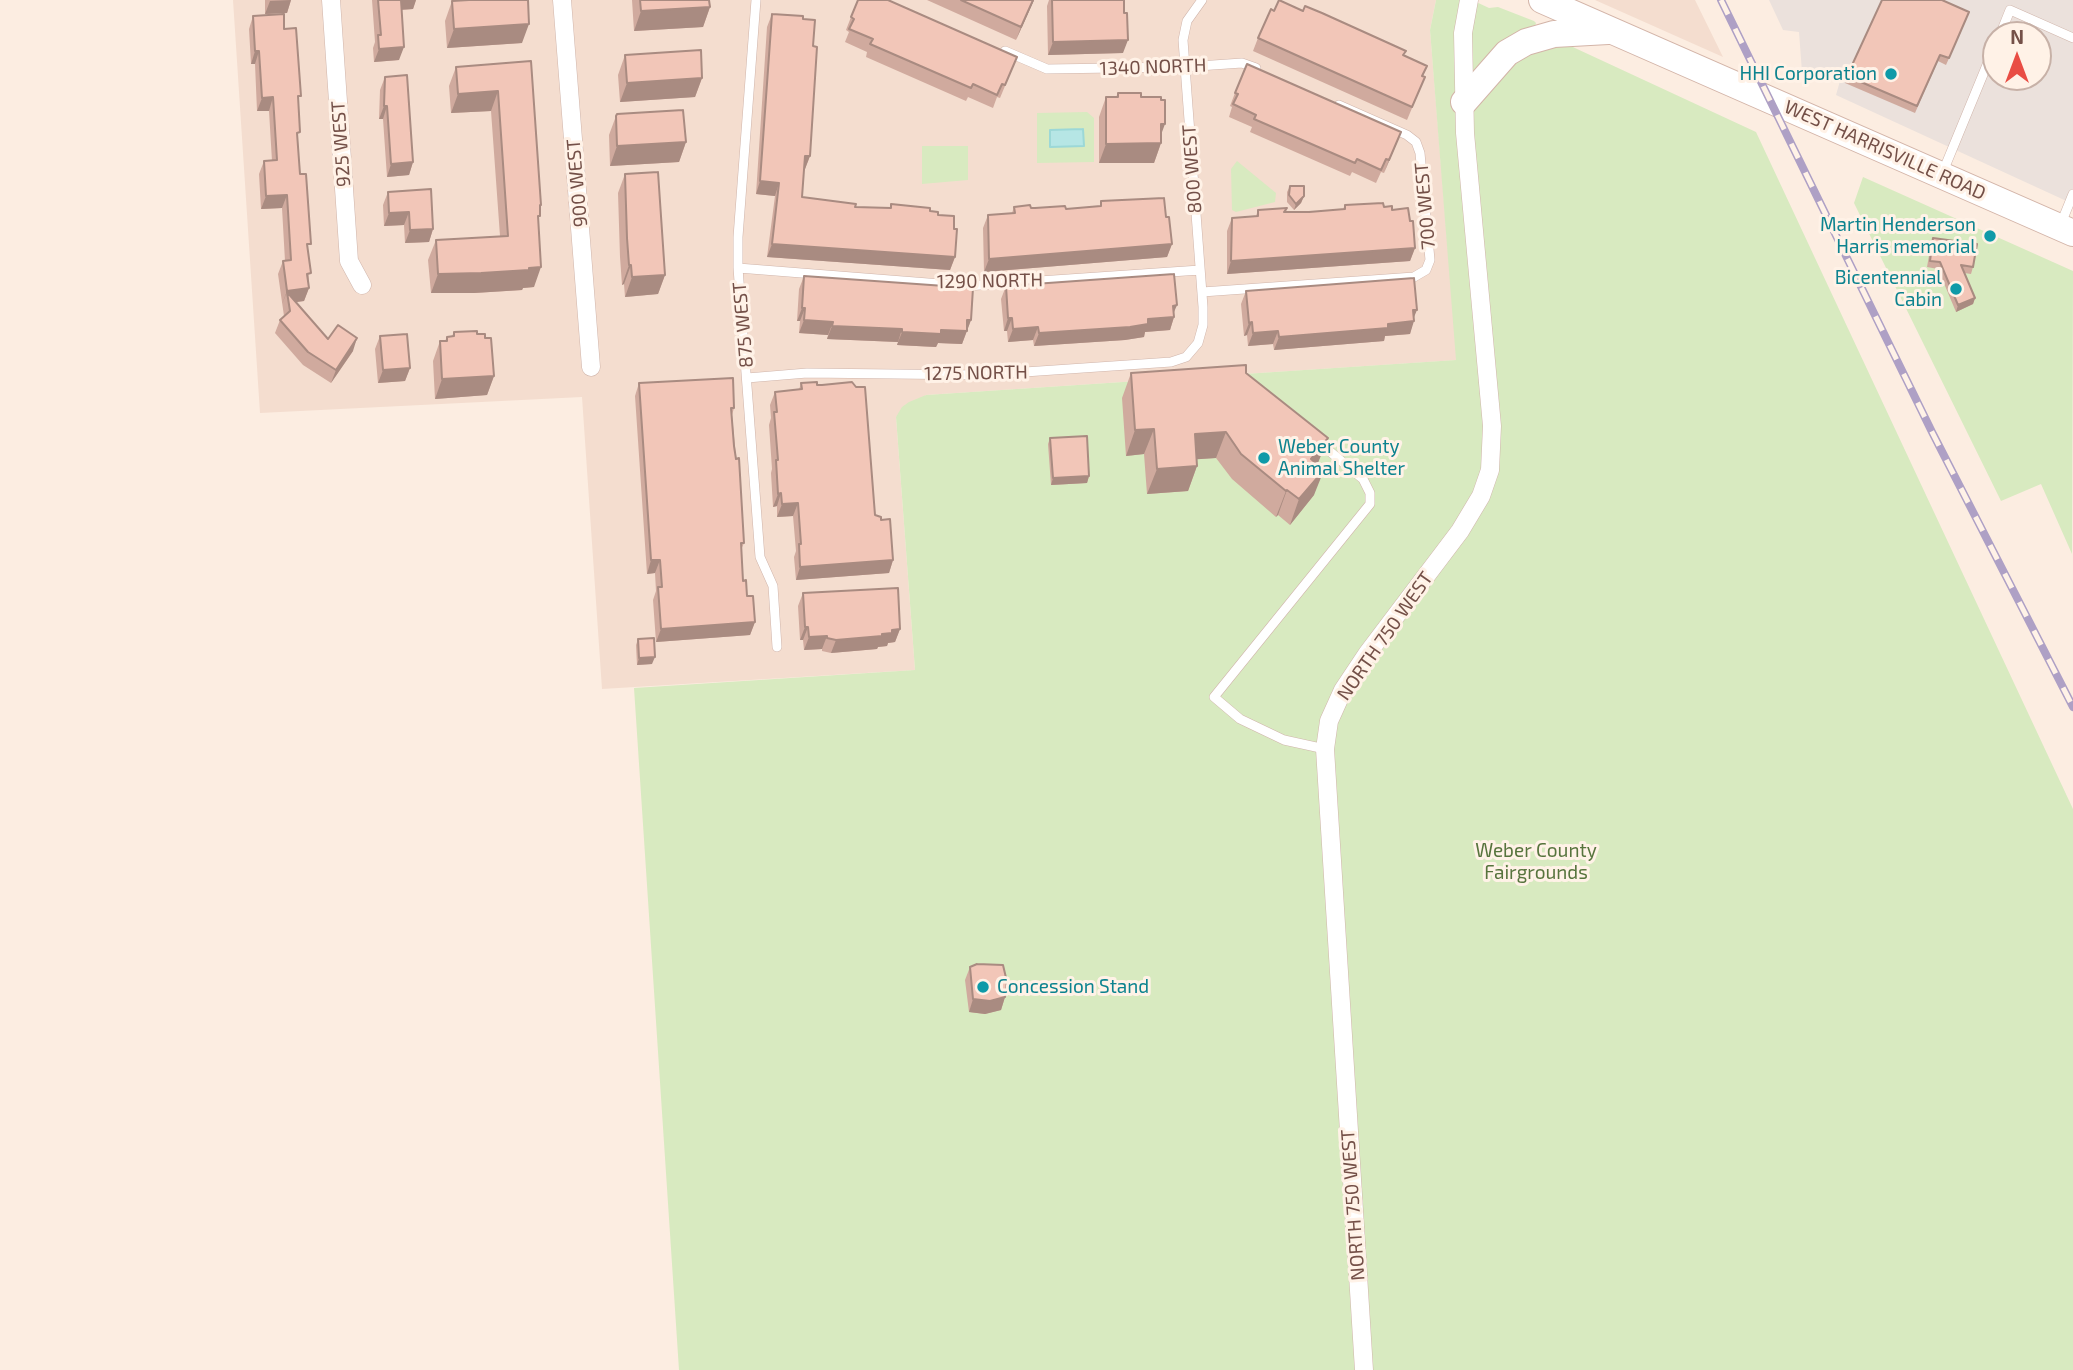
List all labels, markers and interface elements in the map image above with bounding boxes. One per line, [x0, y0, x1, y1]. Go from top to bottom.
north arrow [1982, 21, 2052, 91]
text: N [2010, 25, 2024, 48]
street label: 1340 NORTH [1099, 54, 1207, 80]
place label: HHI Corporation [1740, 63, 1877, 85]
marker: HHI Corporation [1883, 66, 1899, 82]
street label: WEST HARRISVILLE ROAD [1781, 95, 1989, 205]
street label: 925 WEST [327, 100, 355, 188]
street label: 800 WEST [1178, 124, 1206, 214]
street label: 900 WEST [562, 138, 592, 228]
street label: 700 WEST [1410, 162, 1440, 250]
place label: Martin Henderson Harris memorial [1820, 214, 1976, 258]
marker: Martin Henderson Harris memorial [1982, 228, 1998, 244]
place label: Bicentennial Cabin [1835, 267, 1942, 311]
street label: 1290 NORTH [937, 269, 1043, 293]
street label: 875 WEST [728, 281, 758, 369]
marker: Bicentennial Cabin [1948, 281, 1964, 297]
street label: 1275 NORTH [924, 361, 1028, 385]
place label: Weber County Animal Shelter [1278, 436, 1405, 480]
marker: Weber County Animal Shelter [1256, 450, 1272, 466]
street label: NORTH 750 WEST [1332, 567, 1438, 705]
park label: Weber County Fairgrounds [1475, 840, 1597, 884]
place label: Concession Stand [997, 976, 1149, 998]
marker: Concession Stand [975, 979, 991, 995]
street label: NORTH 750 WEST [1336, 1129, 1370, 1281]

